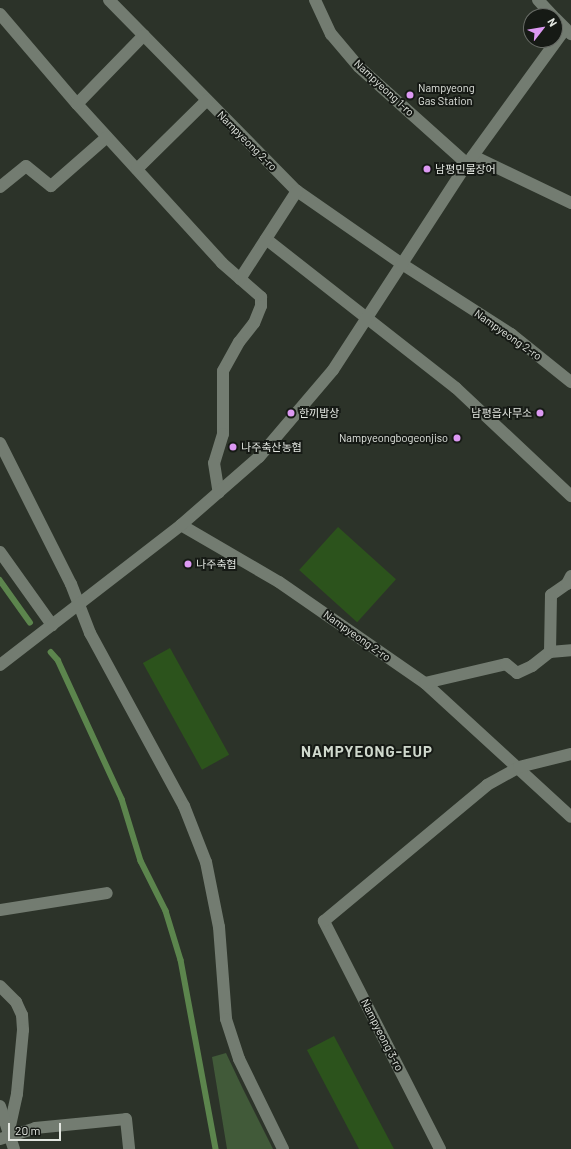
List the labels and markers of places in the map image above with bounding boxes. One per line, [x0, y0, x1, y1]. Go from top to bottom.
place label: Nampyeong Gas Station [418, 82, 475, 108]
marker: Nampyeong Gas Station [405, 90, 415, 100]
place label: 남평민물장어 [435, 162, 496, 176]
marker: 남평민물장어 [422, 164, 432, 174]
place label: 한끼밥상 [299, 406, 339, 420]
place label: 남평읍사무소 [471, 406, 532, 420]
marker: 한끼밥상 [286, 408, 296, 418]
marker: 남평읍사무소 [535, 408, 545, 418]
place label: Nampyeongbogeonjiso [339, 431, 448, 445]
marker: Nampyeongbogeonjiso [451, 432, 463, 444]
place label: 나주축산농협 [241, 440, 302, 454]
marker: 나주축산농협 [228, 442, 238, 452]
place label: 나주축협 [196, 557, 236, 571]
marker: 나주축협 [183, 559, 193, 569]

